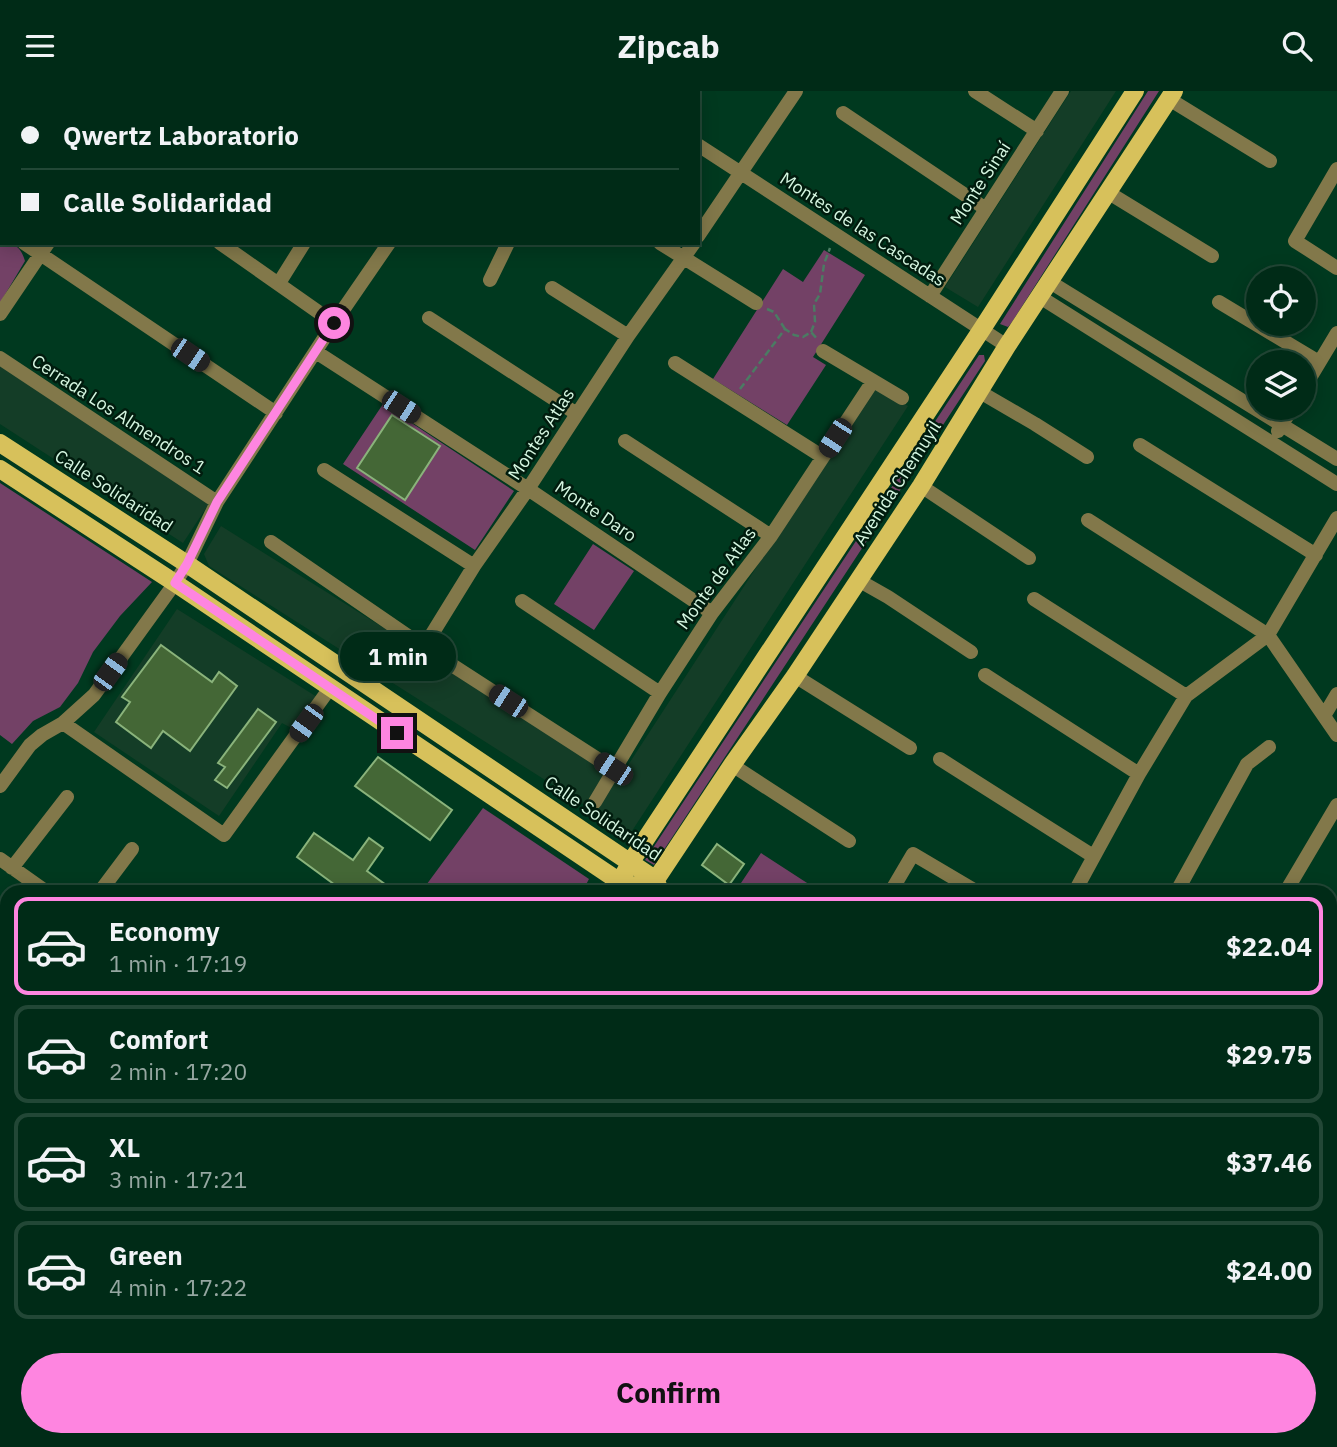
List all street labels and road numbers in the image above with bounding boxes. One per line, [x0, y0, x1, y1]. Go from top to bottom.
street label: Monte Sinaí [945, 137, 1016, 229]
street label: Montes de las Cascadas [776, 167, 950, 291]
street label: Cerrada Los Almendros 1 [28, 349, 210, 479]
street label: Montes Atlas [503, 384, 579, 484]
street label: Avenida Chemuyil [848, 416, 946, 550]
street label: Calle Solidaridad [51, 444, 177, 538]
street label: Monte Daro [551, 475, 641, 547]
street label: Monte de Atlas [671, 522, 761, 634]
street label: Calle Solidaridad [540, 770, 666, 866]

